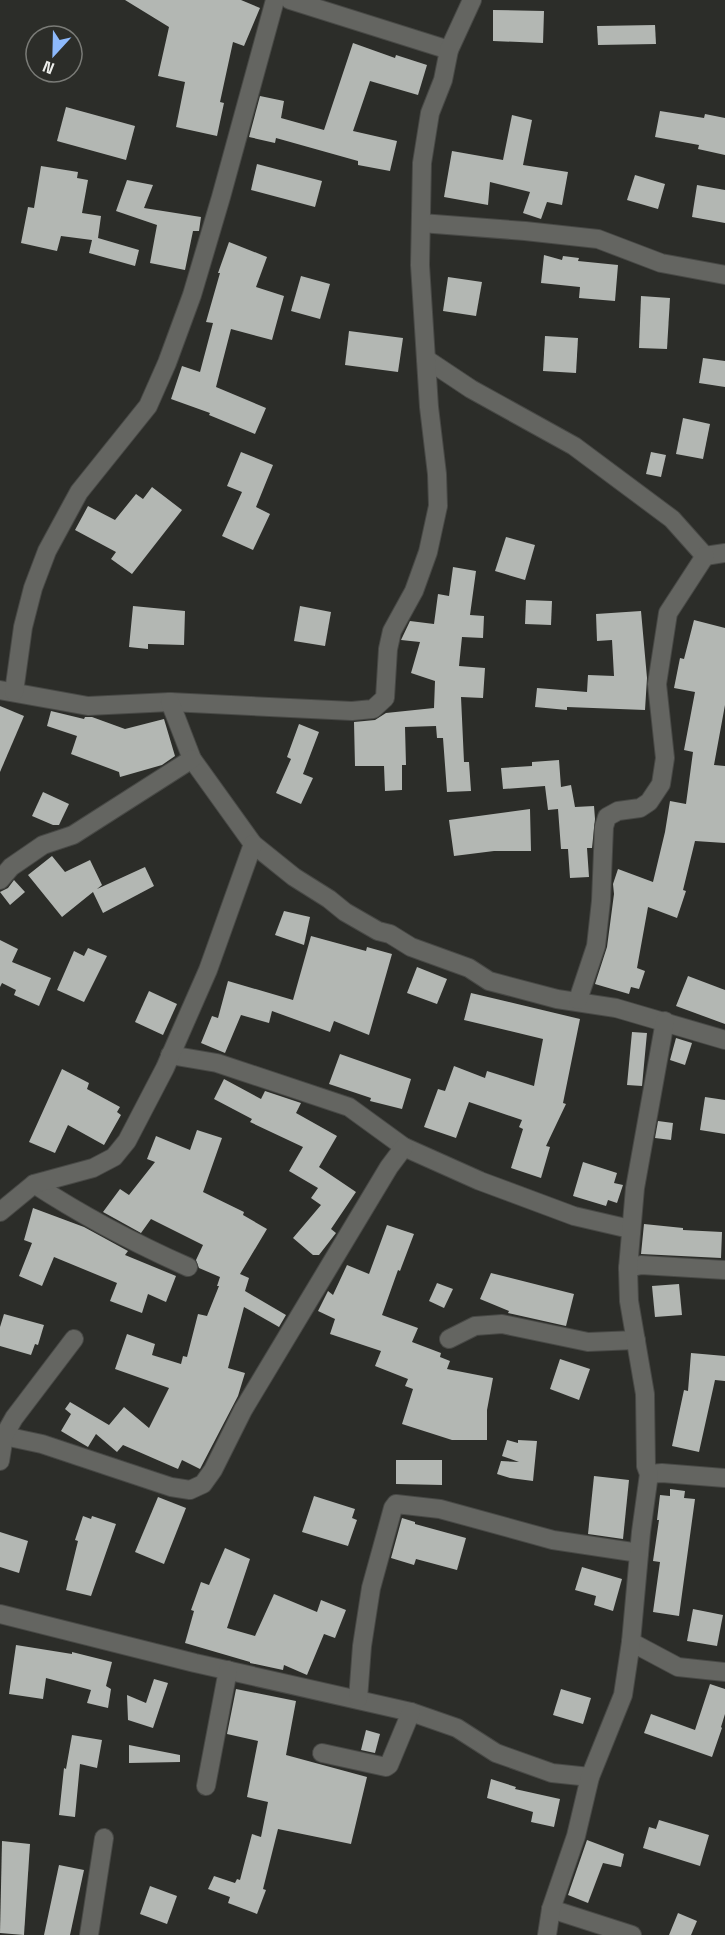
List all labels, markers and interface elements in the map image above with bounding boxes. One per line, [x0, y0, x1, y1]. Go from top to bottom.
north arrow [24, 24, 84, 84]
text: N [40, 56, 57, 79]

